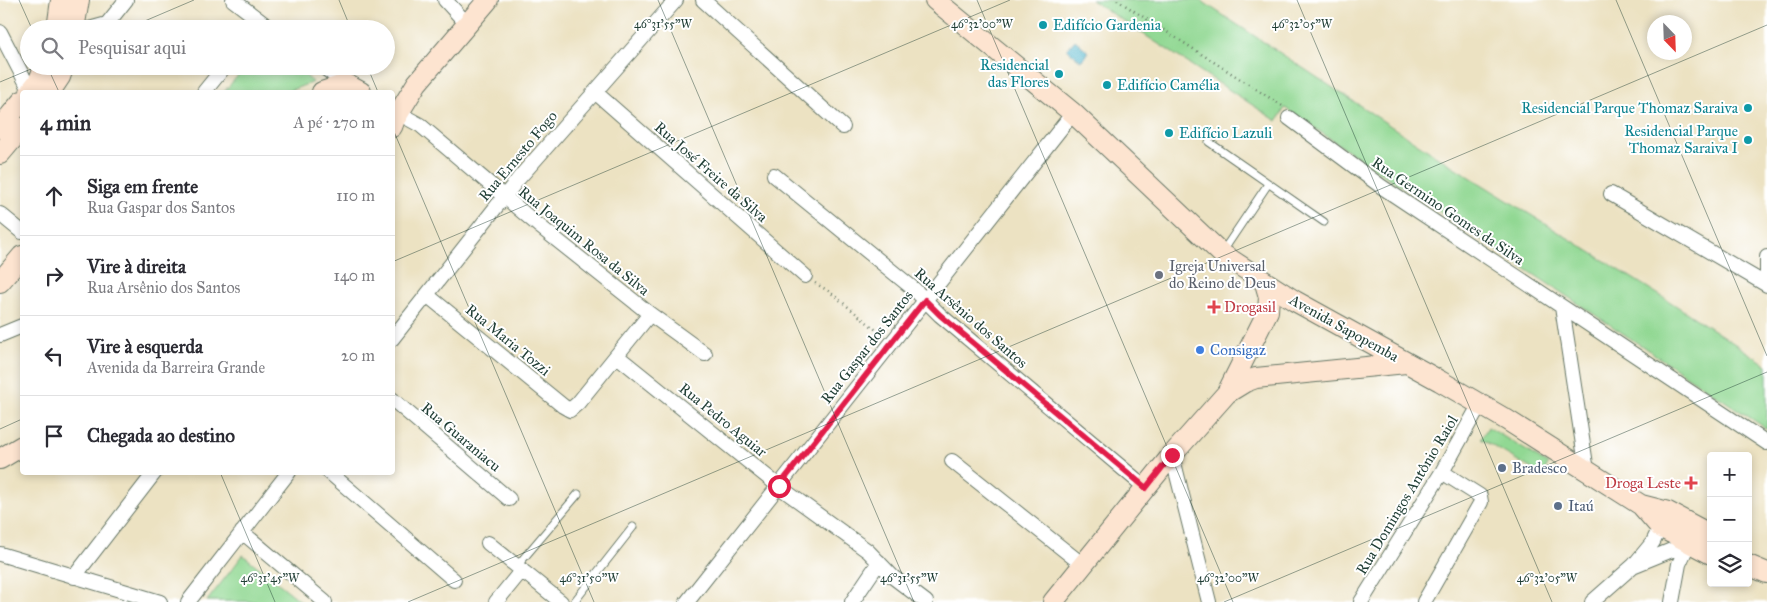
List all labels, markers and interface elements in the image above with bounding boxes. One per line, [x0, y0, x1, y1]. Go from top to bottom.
north arrow [1647, 15, 1692, 60]
place label: Edifício Gardenia [1053, 16, 1162, 34]
text: 46°31'55"W [634, 17, 693, 31]
text: 46°32'00"W [951, 17, 1014, 31]
text: 46°32'05"W [1272, 17, 1333, 31]
marker: Edifício Gardenia [1037, 19, 1049, 31]
search box [20, 20, 395, 75]
icon: search [38, 34, 66, 62]
text: Pesquisar aqui [78, 36, 186, 59]
place label: Residencial das Flores [980, 56, 1050, 91]
marker: Residencial das Flores [1053, 68, 1065, 80]
place label: Edifício Camélia [1117, 76, 1220, 94]
marker: Edifício Camélia [1101, 79, 1113, 91]
place label: Residencial Parque Thomaz Saraiva [1521, 99, 1739, 118]
marker: Residencial Parque Thomaz Saraiva [1742, 102, 1754, 114]
street label: Rua Ernesto Fogo [475, 107, 561, 205]
text: 4 min [40, 110, 91, 136]
text: A pé · 270 m [294, 113, 375, 132]
street label: Rua José Freire da Silva [650, 118, 772, 227]
place label: Residencial Parque Thomaz Saraiva I [1624, 122, 1738, 157]
place label: Edifício Lazuli [1179, 124, 1272, 142]
marker: Edifício Lazuli [1163, 127, 1175, 139]
marker: Residencial Parque Thomaz Saraiva I [1742, 134, 1754, 146]
street label: Rua Germino Gomes da Silva [1368, 153, 1528, 269]
text: Siga em frente [87, 175, 198, 198]
icon: ahead [40, 182, 68, 210]
street label: Rua Joaquim Rosa da Silva [514, 183, 654, 301]
text: 110 m [336, 186, 375, 205]
text: Rua Gaspar dos Santos [87, 198, 235, 217]
text: Vire à direita [87, 255, 186, 278]
place label: Igreja Universal do Reino de Deus [1169, 257, 1276, 292]
icon: right [40, 262, 68, 290]
street label: Rua Arsênio dos Santos [911, 264, 1031, 372]
text: 140 m [334, 266, 375, 285]
marker: Igreja Universal do Reino de Deus [1153, 269, 1165, 281]
text: Rua Arsênio dos Santos [87, 278, 240, 297]
street label: Rua Gaspar dos Santos [817, 287, 917, 407]
street label: Avenida Sapopemba [1285, 290, 1402, 366]
place label: Drogasil [1224, 298, 1277, 316]
street label: Rua Maria Tozzi [462, 300, 554, 380]
marker: Drogasil [1208, 301, 1220, 313]
text: Vire à esquerda [87, 335, 203, 358]
place label: Consigaz [1210, 341, 1266, 359]
icon: left [40, 342, 68, 370]
marker: Consigaz [1194, 344, 1206, 356]
text: 20 m [341, 346, 375, 365]
text: Avenida da Barreira Grande [87, 358, 265, 377]
street label: Rua Pedro Aguiar [675, 379, 771, 461]
street label: Rua Guaraniacu [418, 399, 504, 475]
street label: Rua Domingos Antônio Raiol [1352, 411, 1462, 578]
icon: arrive [40, 422, 68, 450]
text: Chegada ao destino [87, 424, 235, 447]
route end [1161, 444, 1184, 467]
map controls [1707, 452, 1752, 587]
button: + [1707, 452, 1752, 497]
place label: Bradesco [1512, 459, 1567, 477]
marker: Bradesco [1496, 462, 1508, 474]
place label: Droga Leste [1605, 474, 1681, 492]
route start [768, 475, 791, 498]
marker: Droga Leste [1685, 477, 1697, 489]
place label: Itaú [1568, 497, 1594, 515]
button: − [1707, 497, 1752, 542]
marker: Itaú [1552, 500, 1564, 512]
button: layers [1707, 542, 1752, 587]
text: 46°31'45"W [241, 571, 300, 585]
text: 46°31'50"W [559, 571, 619, 585]
text: 46°31'55"W [880, 571, 939, 585]
text: 46°32'00"W [1197, 571, 1260, 585]
text: 46°32'05"W [1517, 571, 1578, 585]

